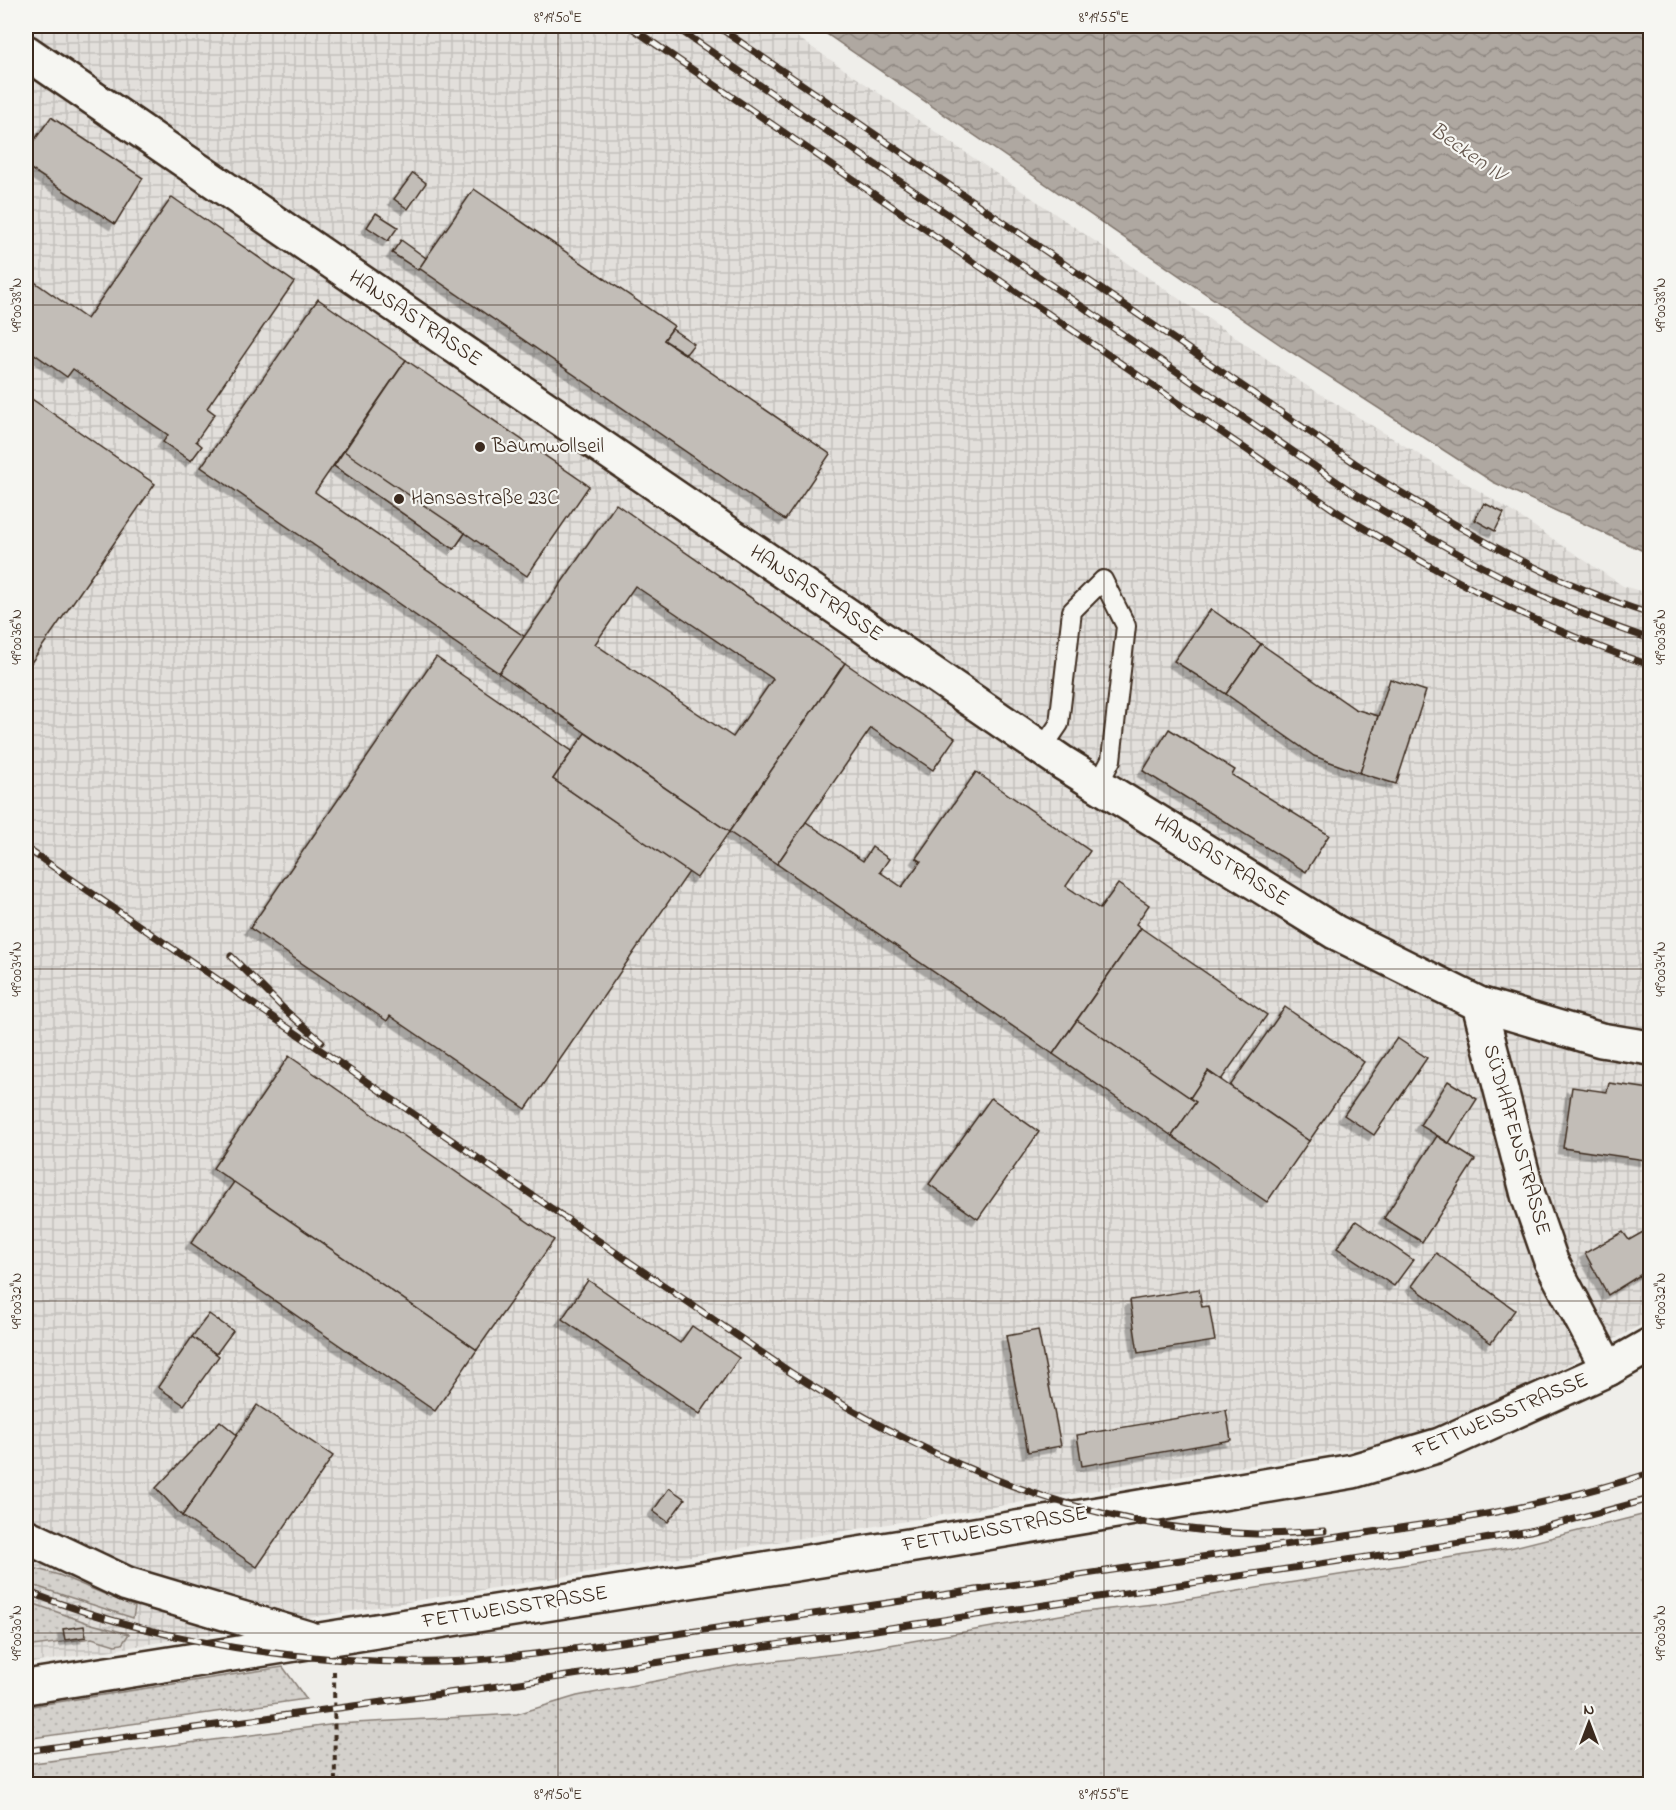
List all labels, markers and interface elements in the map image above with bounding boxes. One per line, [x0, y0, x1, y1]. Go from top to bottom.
text: 8°19'50"E [534, 7, 582, 29]
text: 8°19'55"E [1079, 7, 1129, 29]
water label: Becken IV [1423, 115, 1514, 193]
street label: HANSASTRASSE [342, 263, 488, 375]
text: 49°00'38"N [6, 278, 28, 332]
text: 49°00'38"N [1650, 278, 1672, 332]
place label: Baumwollseil [491, 432, 604, 462]
marker: Baumwollseil [473, 440, 487, 454]
place label: Hansastraße 23C [411, 484, 559, 514]
marker: Hansastraße 23C [392, 492, 406, 506]
street label: HANSASTRASSE [743, 538, 889, 650]
text: 49°00'36"N [6, 609, 28, 665]
text: 49°00'36"N [1650, 609, 1672, 665]
street label: HANSASTRASSE [1147, 807, 1295, 915]
text: 49°00'34"N [6, 941, 28, 997]
text: 49°00'34"N [1650, 941, 1672, 997]
street label: SÜDHAFENSTRASSE [1474, 1041, 1558, 1239]
text: 49°00'32"N [6, 1273, 28, 1329]
text: 49°00'32"N [1650, 1273, 1672, 1329]
street label: FETTWEISSTRASSE [1408, 1366, 1593, 1467]
street label: FETTWEISSTRASSE [899, 1499, 1090, 1561]
street label: FETTWEISSTRASSE [419, 1579, 610, 1638]
text: 49°00'30"N [6, 1605, 28, 1661]
text: 49°00'30"N [1650, 1605, 1672, 1661]
north arrow [1559, 1693, 1619, 1753]
text: N [1584, 1698, 1595, 1722]
text: 8°19'50"E [534, 1784, 582, 1806]
text: 8°19'55"E [1079, 1784, 1129, 1806]

